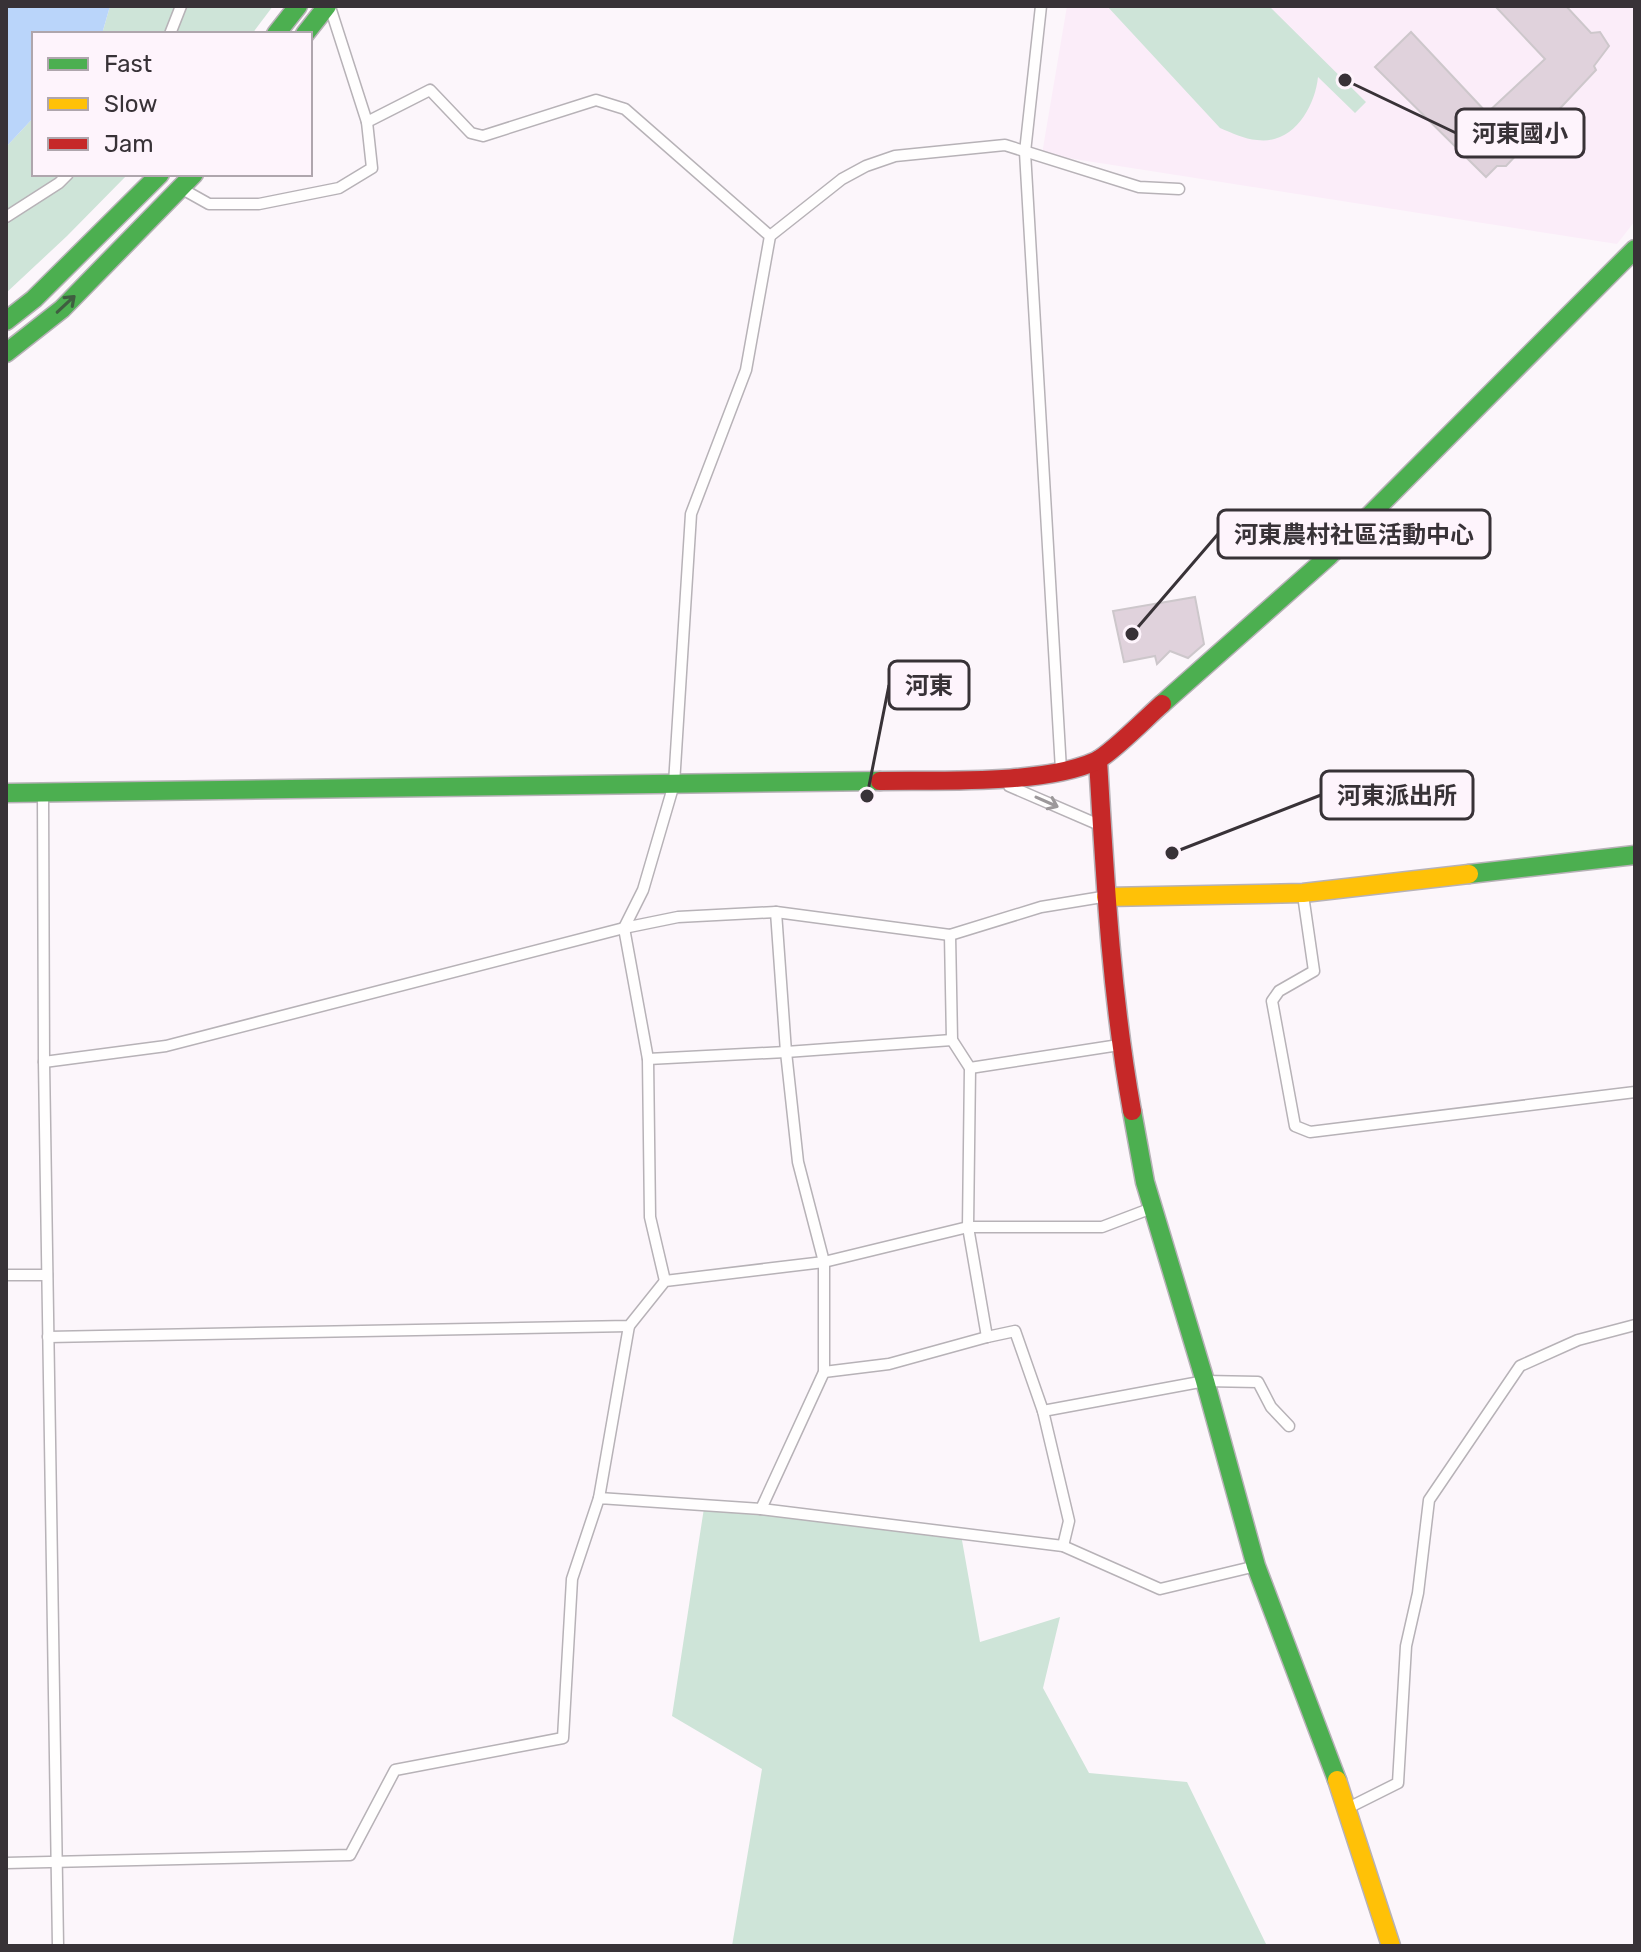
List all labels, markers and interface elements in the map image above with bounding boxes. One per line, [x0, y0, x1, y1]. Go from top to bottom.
legend [32, 32, 312, 176]
text: Fast [104, 50, 152, 78]
text: Slow [104, 90, 157, 118]
callout: 河東國小 [1456, 109, 1584, 157]
text: 河東國小 [1472, 120, 1568, 148]
text: Jam [104, 130, 154, 158]
one-way arrow [56, 295, 76, 313]
callout: 河東農村社區活動中心 [1218, 510, 1490, 558]
text: 河東農村社區活動中心 [1234, 521, 1474, 549]
callout: 河東 [889, 661, 969, 709]
text: 河東 [905, 672, 953, 700]
callout: 河東派出所 [1321, 771, 1473, 819]
text: 河東派出所 [1337, 782, 1457, 810]
one-way arrow [1034, 796, 1059, 811]

